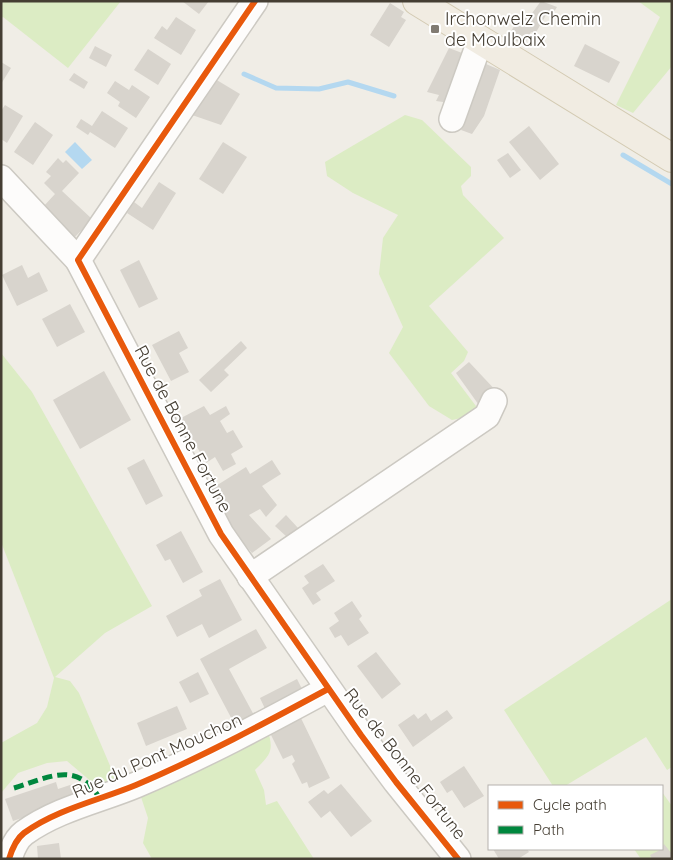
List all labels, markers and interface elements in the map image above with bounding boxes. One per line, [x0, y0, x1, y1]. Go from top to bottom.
place label: Irchonwelz Chemin de Moulbaix [445, 7, 601, 51]
marker: Irchonwelz Chemin de Moulbaix [429, 23, 441, 35]
street label: Rue de Bonne Fortune [130, 341, 237, 516]
street label: Rue de Bonne Fortune [339, 683, 472, 844]
street label: Rue du Pont Mouchon [68, 708, 245, 803]
legend [488, 785, 663, 850]
text: Cycle path [533, 795, 607, 814]
text: Path [533, 820, 565, 839]

